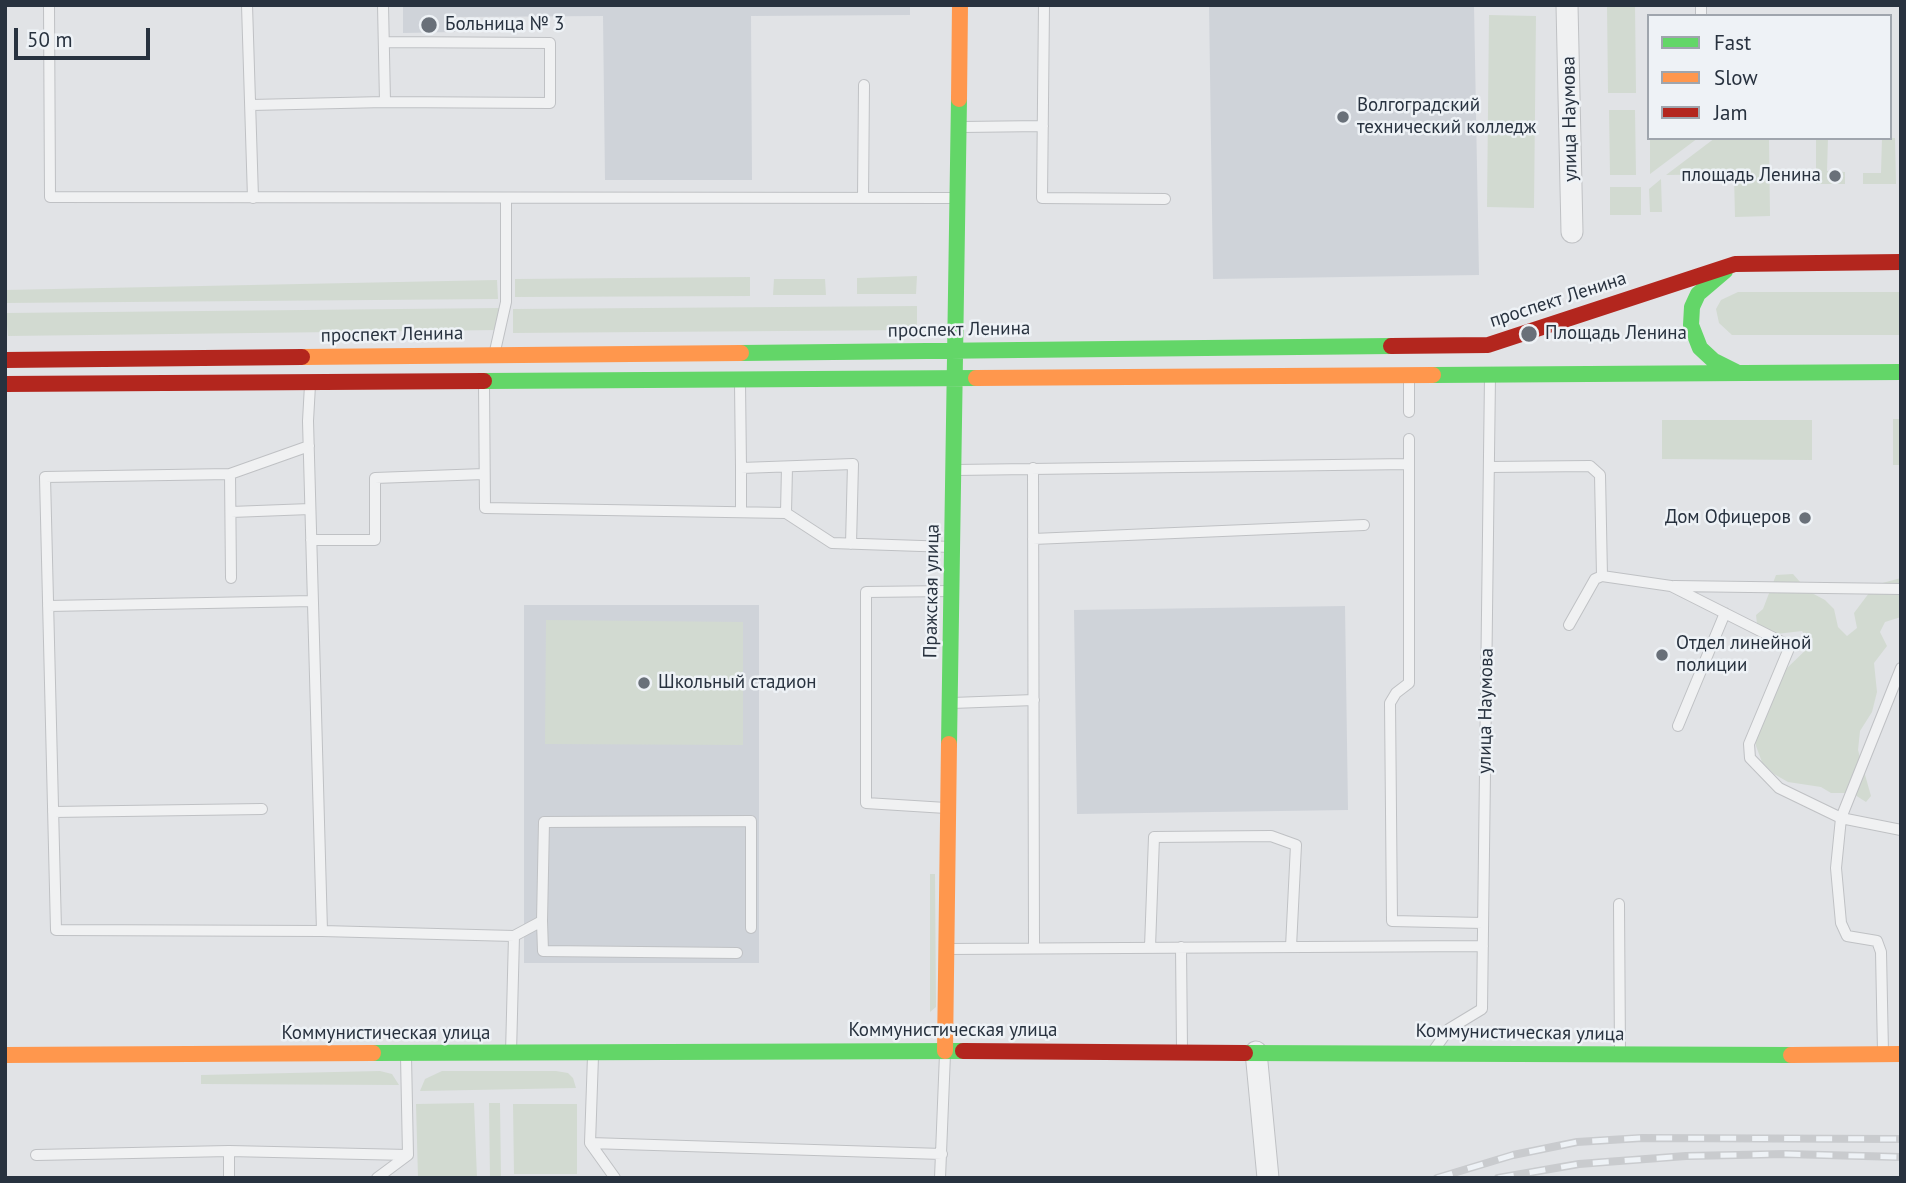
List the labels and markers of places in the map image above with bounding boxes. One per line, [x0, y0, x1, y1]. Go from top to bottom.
place label: Больница № 3 [445, 14, 564, 36]
marker: Больница № 3 [419, 15, 439, 35]
place label: Волгоградский технический колледж [1357, 95, 1536, 139]
marker: Волгоградский технический колледж [1335, 109, 1351, 125]
place label: площадь Ленина [1681, 165, 1821, 187]
marker: площадь Ленина [1827, 168, 1843, 184]
place label: Площадь Ленина [1545, 323, 1687, 345]
marker: Площадь Ленина [1519, 324, 1539, 344]
place label: Дом Офицеров [1665, 507, 1791, 529]
marker: Дом Офицеров [1797, 510, 1813, 526]
place label: Отдел линейной полиции [1676, 633, 1811, 677]
marker: Отдел линейной полиции [1654, 647, 1670, 663]
place label: Школьный стадион [658, 672, 817, 694]
marker: Школьный стадион [636, 675, 652, 691]

